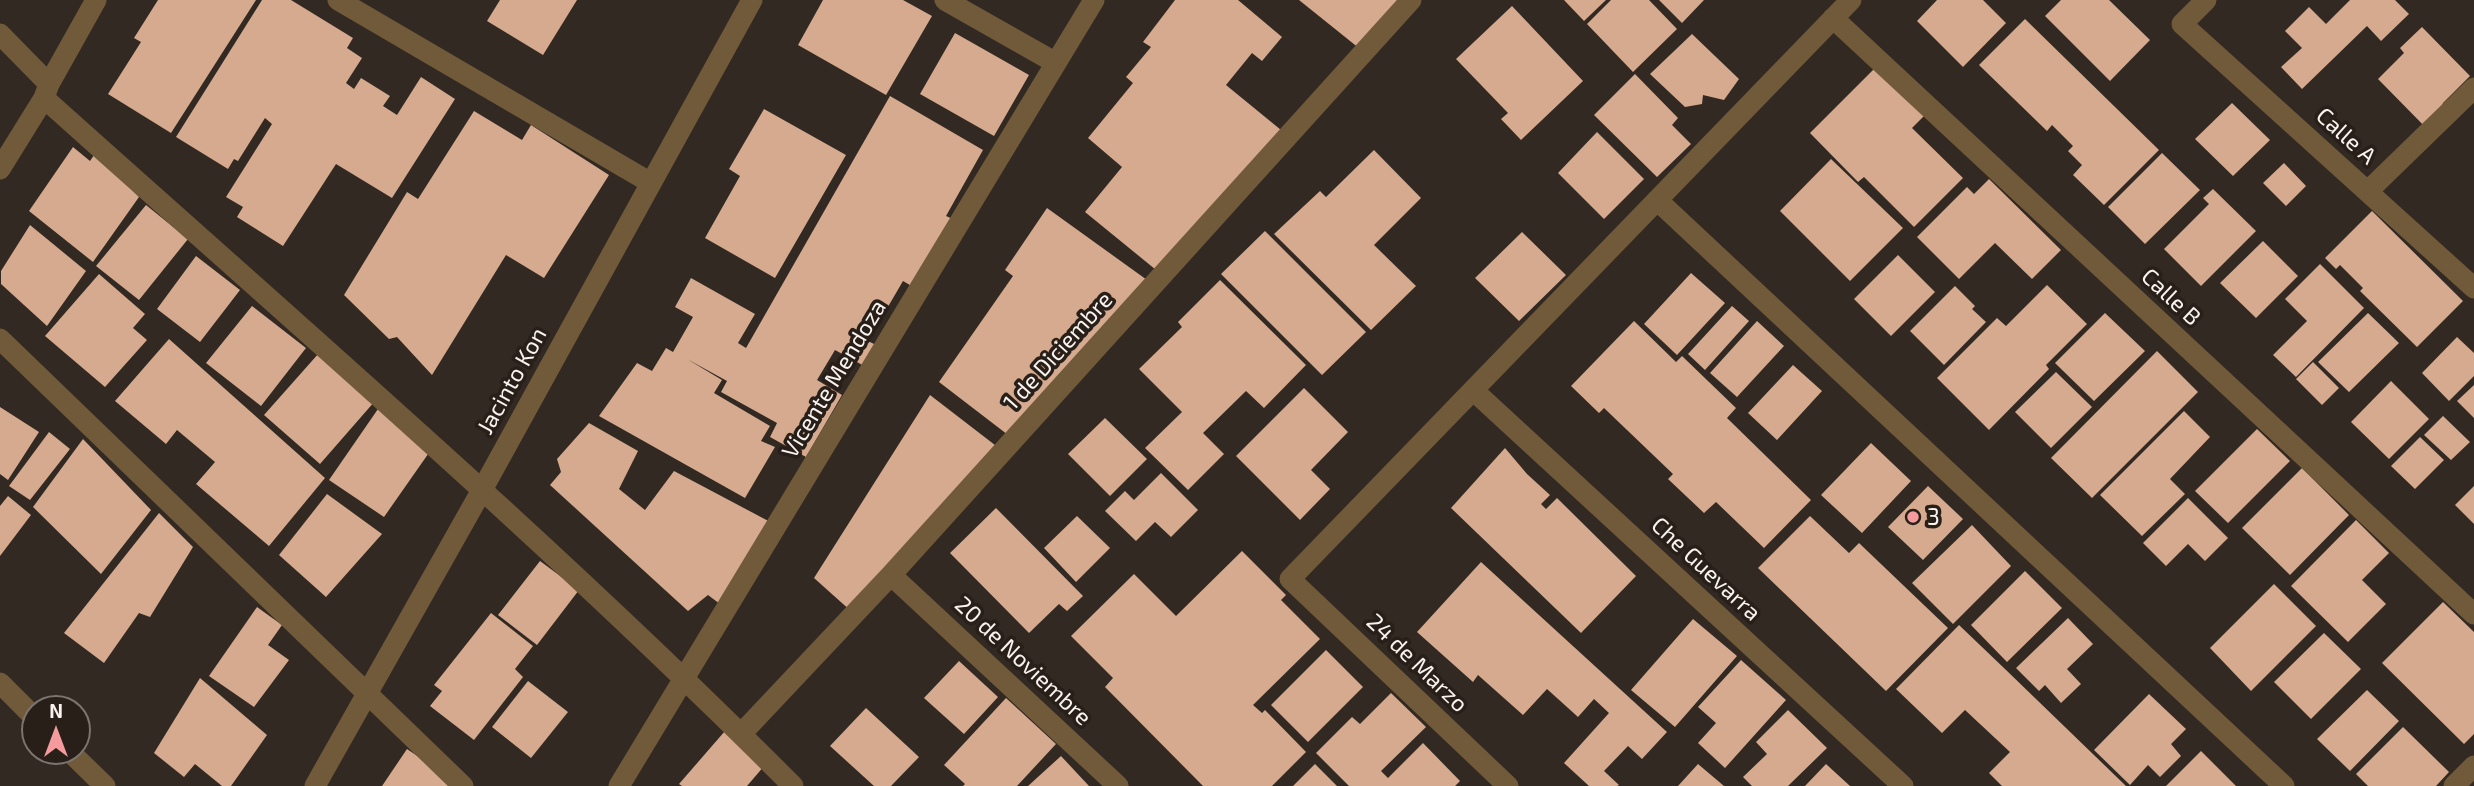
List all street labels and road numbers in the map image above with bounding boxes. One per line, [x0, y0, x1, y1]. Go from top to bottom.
street label: Calle A [2310, 102, 2382, 170]
street label: Calle B [2136, 263, 2206, 331]
street label: 1 de Diciembre [998, 286, 1118, 416]
street label: Vicente Mendoza [776, 295, 892, 463]
street label: Jacinto Kon [471, 323, 553, 439]
street label: Che Guevarra [1646, 511, 1766, 627]
street label: 20 de Noviembre [949, 591, 1097, 731]
street label: 24 de Marzo [1361, 608, 1473, 718]

